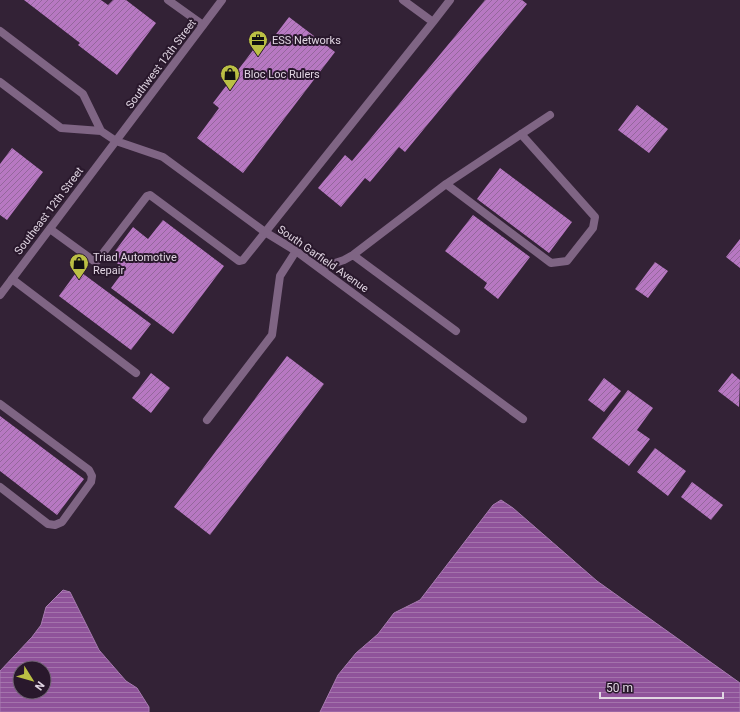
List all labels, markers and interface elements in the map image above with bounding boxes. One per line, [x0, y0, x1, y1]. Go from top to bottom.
street label: Southwest 12th Street [123, 16, 199, 111]
office icon: ESS Networks [247, 29, 269, 57]
place label: ESS Networks [272, 34, 341, 47]
shop icon: Bloc Loc Rulers [219, 63, 241, 91]
place label: Bloc Loc Rulers [244, 68, 320, 81]
street label: Southeast 12th Street [12, 164, 86, 257]
street label: South Garfield Avenue [275, 223, 371, 295]
place label: Triad Automotive Repair [93, 251, 177, 277]
shop icon: Triad Automotive Repair [68, 252, 90, 280]
north arrow [12, 660, 52, 700]
scale bar [600, 674, 723, 700]
text: N [32, 679, 47, 693]
text: 50 m [606, 681, 633, 695]

